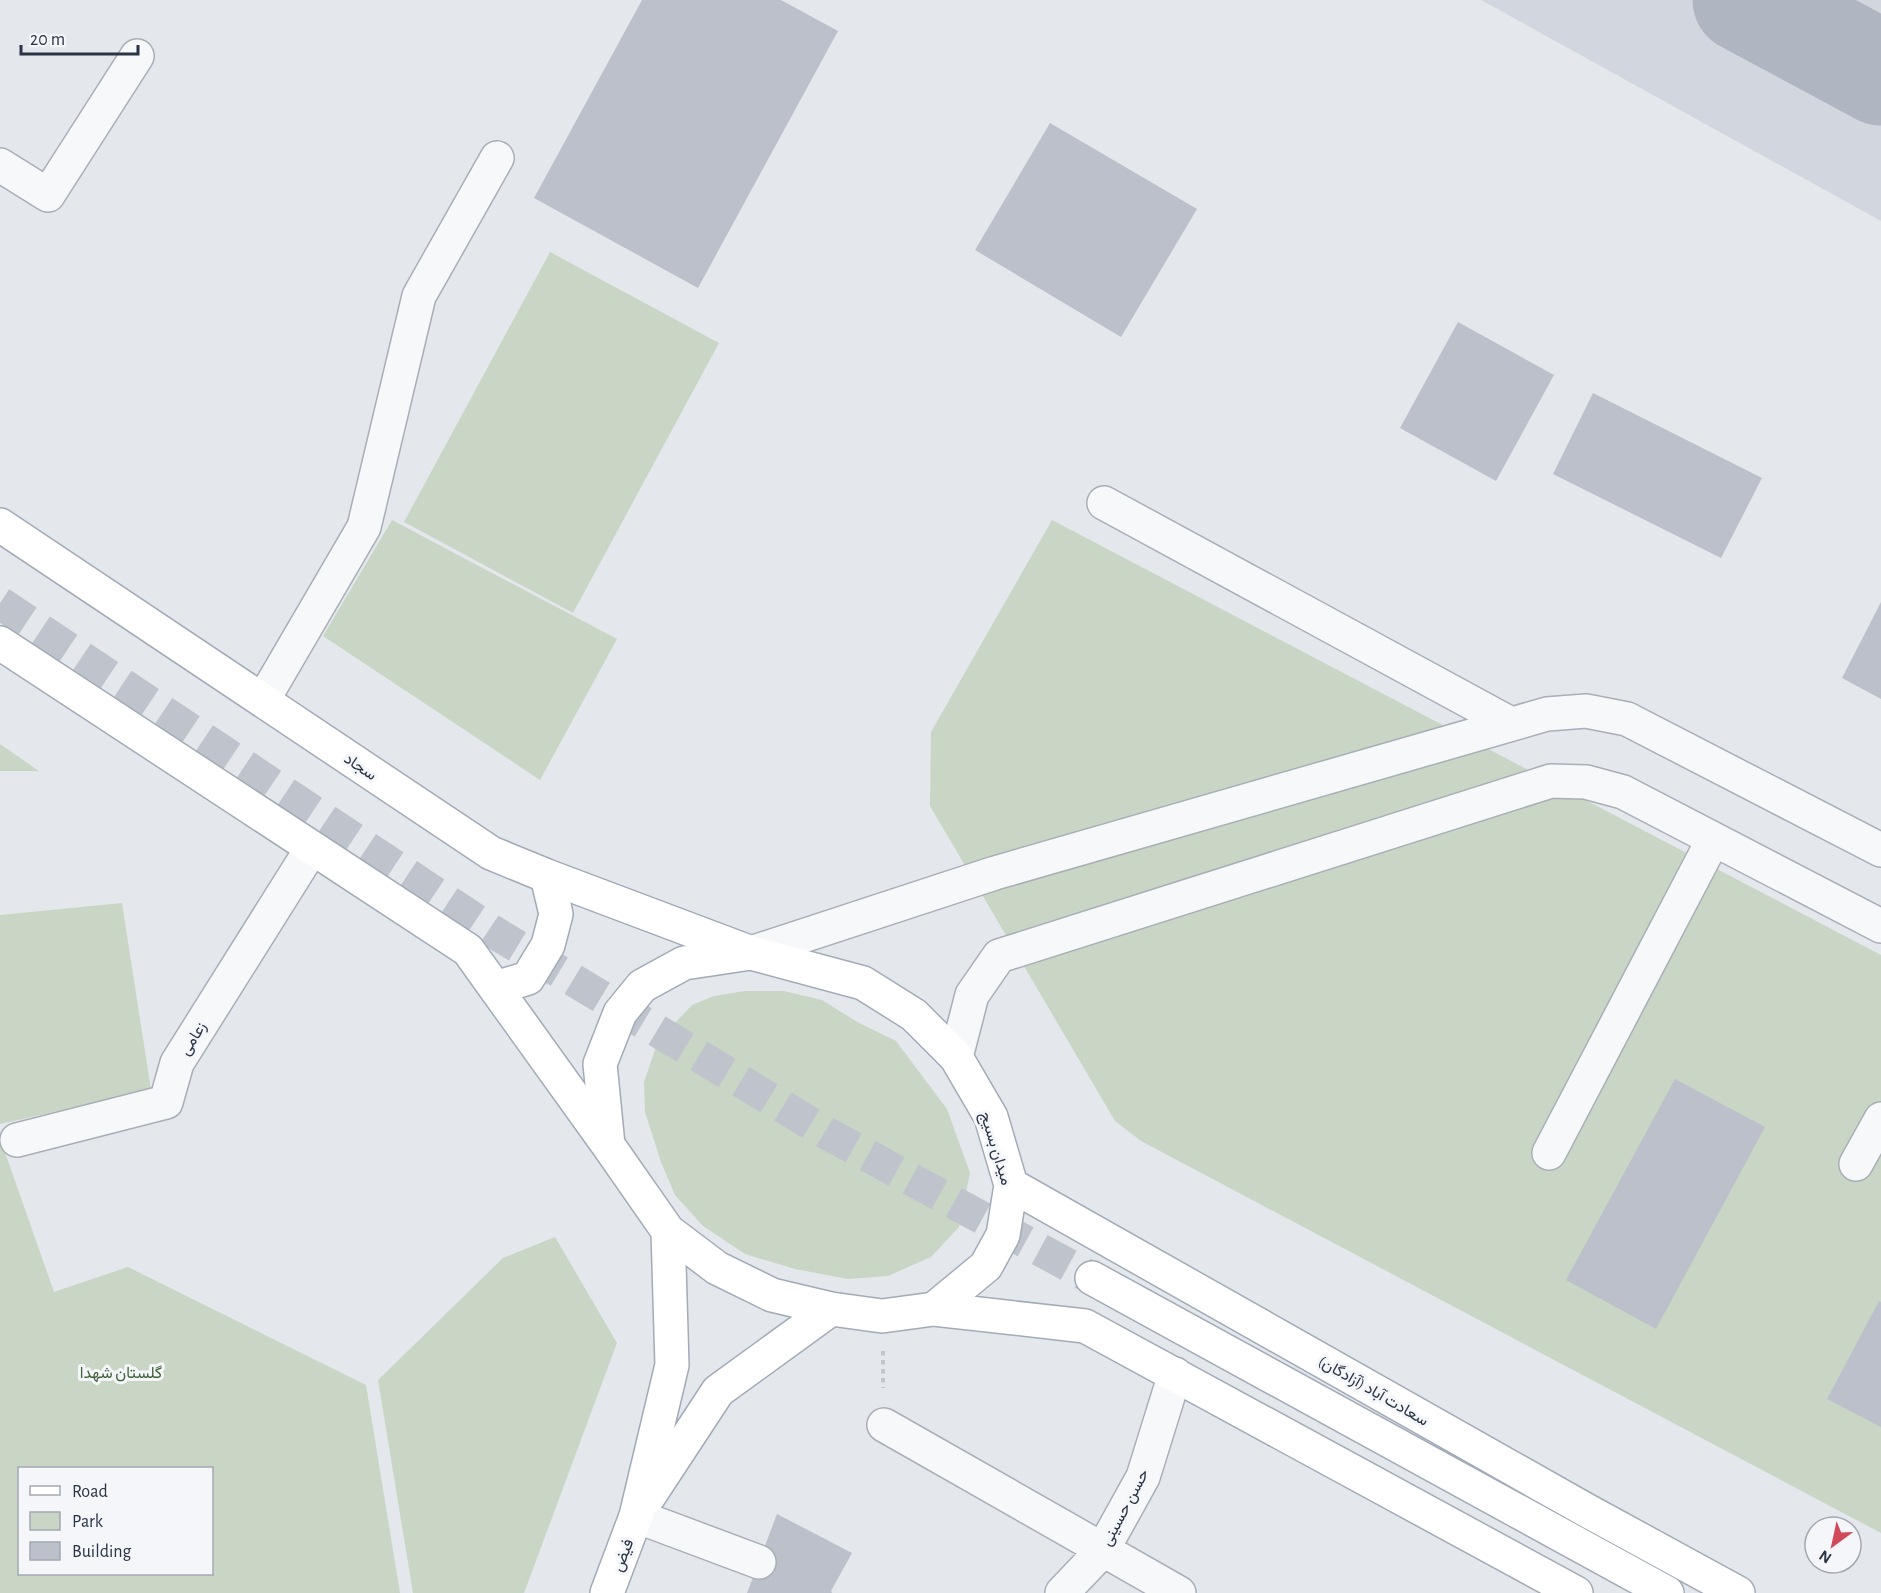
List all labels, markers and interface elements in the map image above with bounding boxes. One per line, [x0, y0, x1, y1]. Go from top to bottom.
scale bar [21, 18, 138, 56]
text: 20 m [30, 31, 65, 49]
street label: سجاد [341, 750, 380, 784]
street label: زعامی [177, 1019, 211, 1059]
street label: میدان بسیج [974, 1110, 1015, 1188]
street label: سعادت آباد (آزادگان) [1315, 1353, 1431, 1431]
park label: گلستان شهدا [80, 1365, 162, 1383]
street label: حسن حسینی [1098, 1466, 1154, 1549]
legend [18, 1467, 213, 1575]
text: Road [72, 1483, 108, 1501]
text: Park [72, 1513, 104, 1531]
north arrow [1803, 1515, 1863, 1575]
street label: فیض [609, 1537, 638, 1575]
text: Building [72, 1543, 132, 1561]
text: N [1816, 1547, 1834, 1566]

